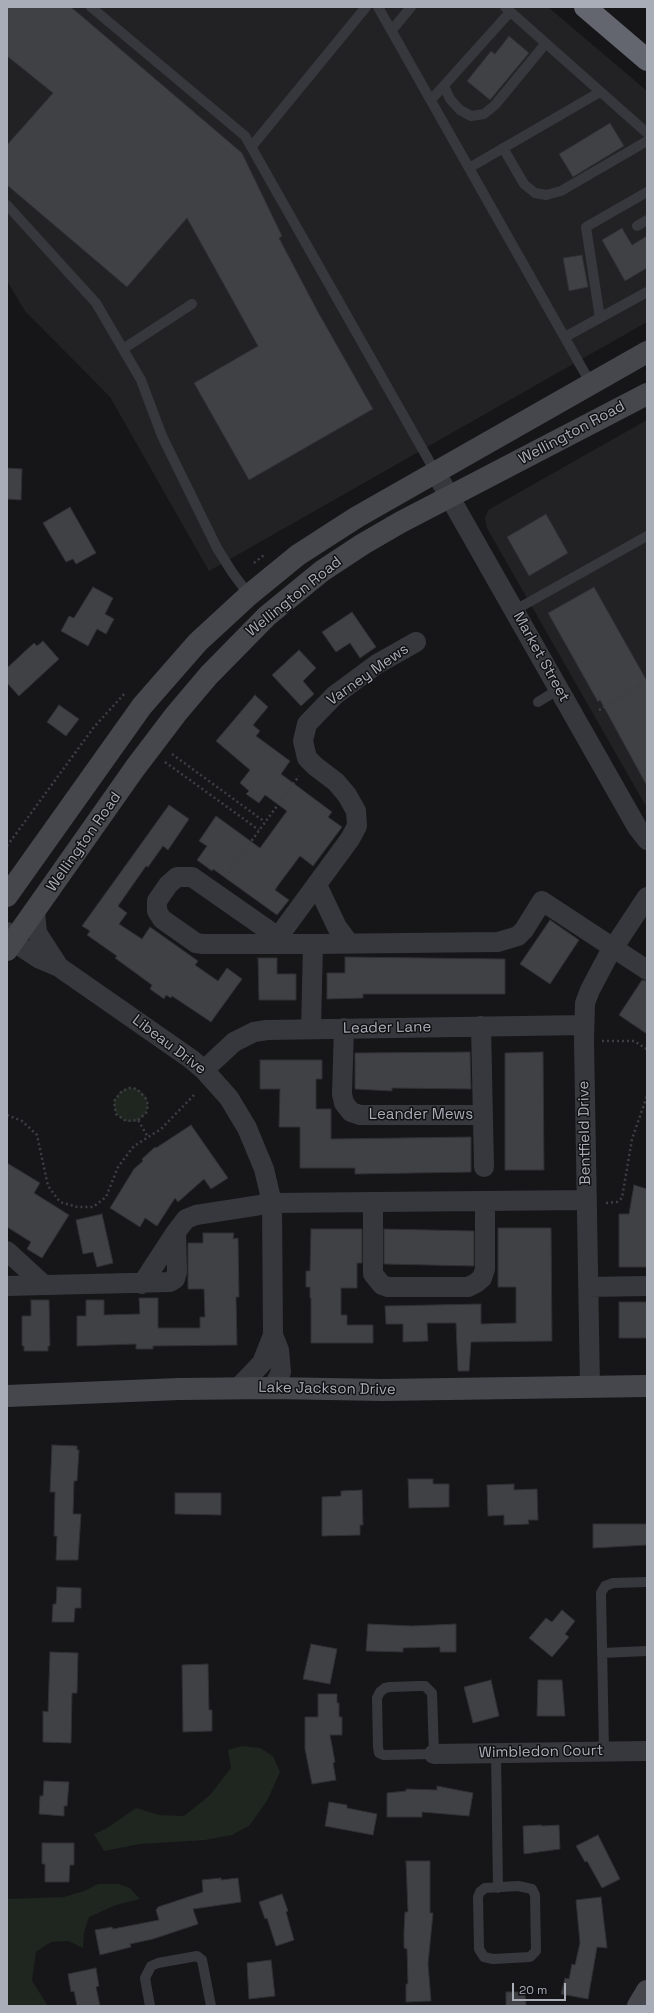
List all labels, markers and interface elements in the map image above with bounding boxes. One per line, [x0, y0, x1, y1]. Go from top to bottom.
street label: Wellington Road [516, 397, 628, 469]
street label: Wellington Road [243, 553, 345, 641]
street label: Market Street [509, 609, 573, 705]
street label: Varney Mews [324, 640, 412, 710]
street label: Wellington Road [43, 789, 125, 895]
street label: Libeau Drive [129, 1011, 209, 1079]
street label: Leader Lane [343, 1018, 431, 1038]
street label: Bentfield Drive [575, 1081, 595, 1185]
street label: Leander Mews [369, 1106, 473, 1124]
street label: Lake Jackson Drive [258, 1379, 396, 1399]
street label: Wimbledon Court [479, 1742, 603, 1762]
scale bar [514, 1975, 568, 2001]
text: 20 m [519, 1982, 547, 1998]

